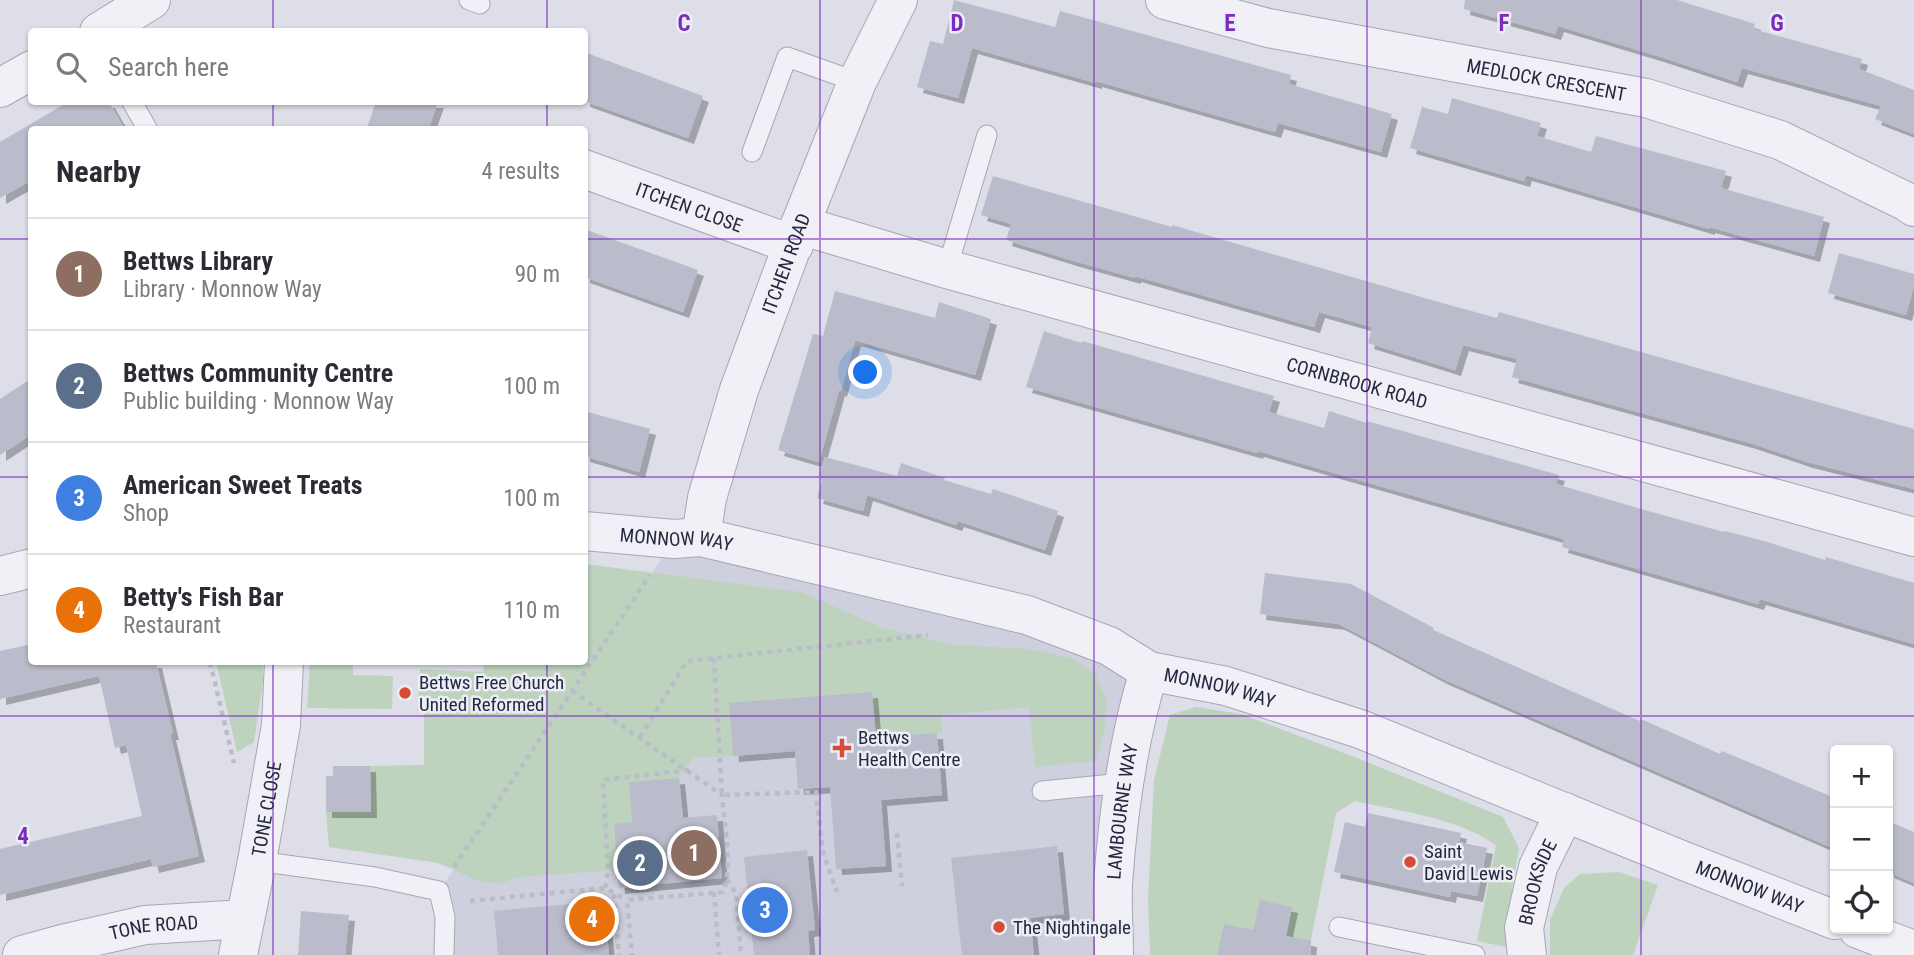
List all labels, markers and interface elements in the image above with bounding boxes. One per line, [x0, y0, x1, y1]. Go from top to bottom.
text: C [677, 10, 691, 37]
text: D [951, 10, 964, 37]
text: E [1224, 10, 1236, 37]
text: F [1499, 10, 1510, 37]
text: G [1770, 10, 1784, 37]
search box [28, 28, 588, 105]
icon: search [52, 48, 90, 86]
text: Search here [108, 52, 229, 82]
street label: MEDLOCK CRESCENT [1465, 54, 1628, 106]
text: Nearby [56, 154, 141, 189]
text: 4 results [482, 158, 560, 185]
street label: ITCHEN CLOSE [633, 177, 746, 237]
street label: ITCHEN ROAD [757, 210, 815, 317]
text: Bettws Library [123, 246, 273, 276]
text: 1 [73, 261, 85, 288]
text: 90 m [515, 261, 560, 288]
text: Library · Monnow Way [123, 276, 322, 303]
street label: CORNBROOK ROAD [1284, 352, 1430, 413]
your location [848, 355, 882, 389]
text: Bettws Community Centre [123, 358, 393, 388]
text: 2 [73, 373, 85, 400]
text: 100 m [503, 373, 560, 400]
text: Public building · Monnow Way [123, 388, 394, 415]
text: American Sweet Treats [123, 470, 363, 500]
text: 3 [73, 485, 85, 512]
text: 100 m [503, 485, 560, 512]
text: Shop [123, 500, 169, 527]
street label: MONNOW WAY [619, 523, 735, 556]
text: Betty's Fish Bar [123, 582, 284, 612]
text: 4 [73, 597, 85, 624]
text: 110 m [503, 597, 560, 624]
text: Restaurant [123, 612, 221, 639]
street label: MONNOW WAY [1162, 663, 1278, 713]
place label: Bettws Free Church United Reformed [419, 671, 564, 716]
marker: Bettws Free Church United Reformed [397, 685, 413, 701]
place label: Bettws Health Centre [858, 726, 960, 771]
marker: Bettws Health Centre [832, 738, 852, 758]
street label: LAMBOURNE WAY [1102, 742, 1142, 880]
map controls [1830, 745, 1893, 934]
button: + [1830, 745, 1893, 808]
street label: TONE CLOSE [247, 759, 286, 858]
button: − [1830, 808, 1893, 871]
text: 4 [17, 823, 29, 850]
pin: 1 [671, 827, 717, 879]
street label: BROOKSIDE [1514, 835, 1561, 927]
pin: 2 [617, 837, 663, 889]
place label: Saint David Lewis [1424, 840, 1513, 885]
marker: Saint David Lewis [1402, 854, 1418, 870]
street label: MONNOW WAY [1692, 855, 1807, 918]
button: locate [1830, 871, 1893, 934]
pin: 3 [742, 884, 788, 936]
pin: 4 [569, 893, 615, 945]
street label: TONE ROAD [107, 910, 199, 944]
place label: The Nightingale [1013, 916, 1131, 939]
marker: The Nightingale [991, 919, 1007, 935]

